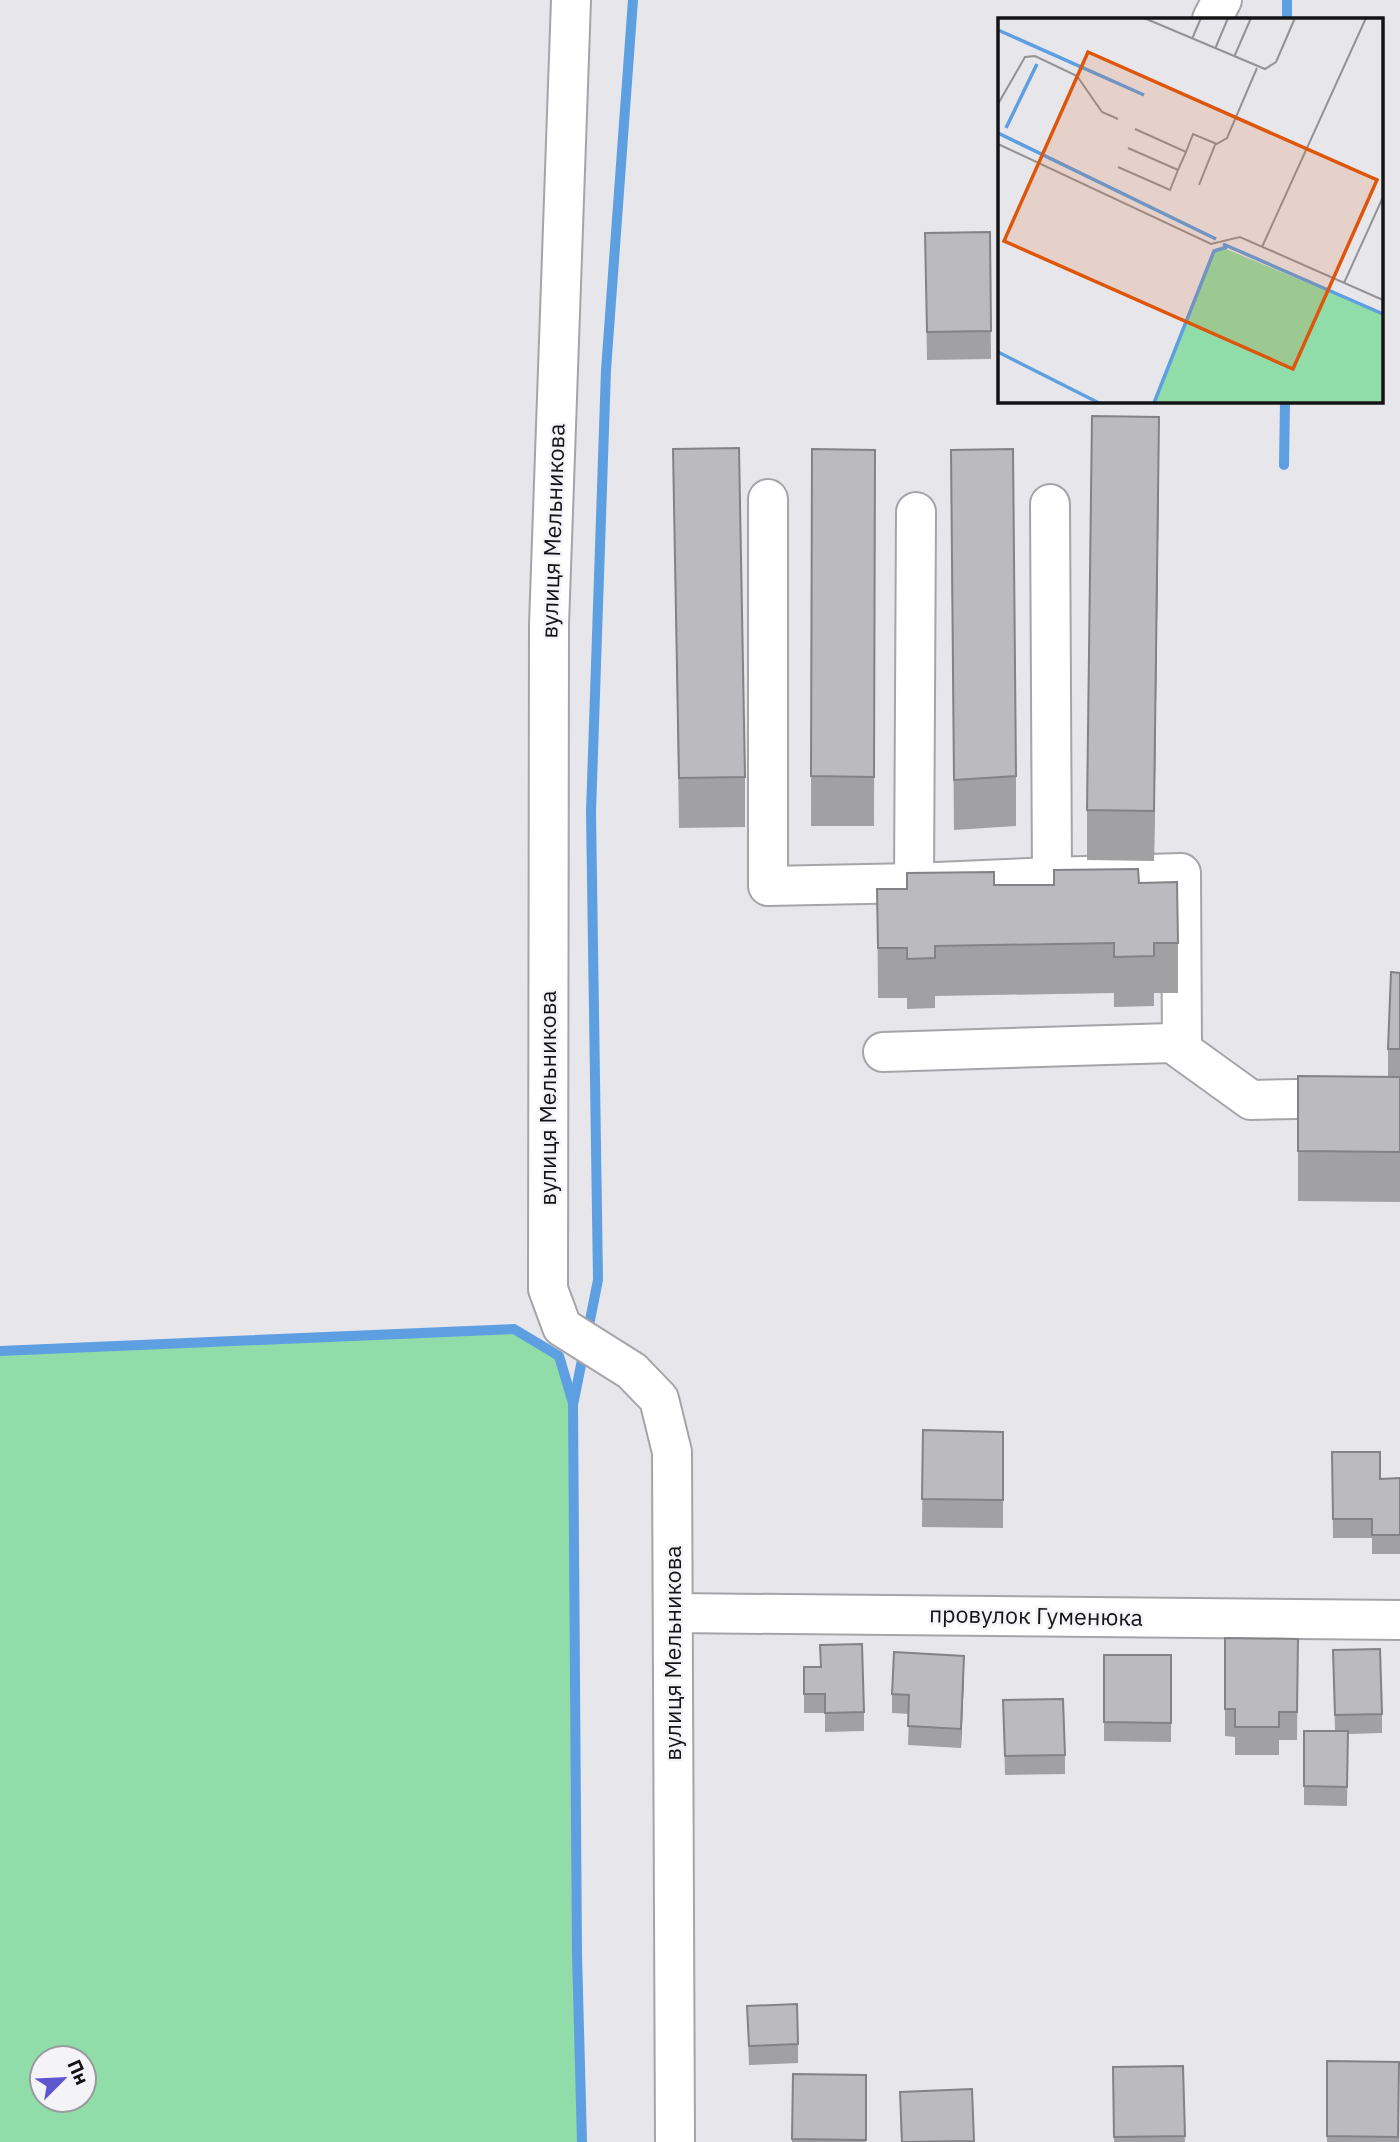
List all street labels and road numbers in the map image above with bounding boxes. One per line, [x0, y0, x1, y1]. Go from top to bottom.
street label: вулиця Мельникова [533, 423, 571, 639]
street label: вулиця Мельникова [532, 990, 562, 1206]
street label: вулиця Мельникова [657, 1545, 687, 1761]
street label: провулок Гуменюка [929, 1598, 1143, 1632]

